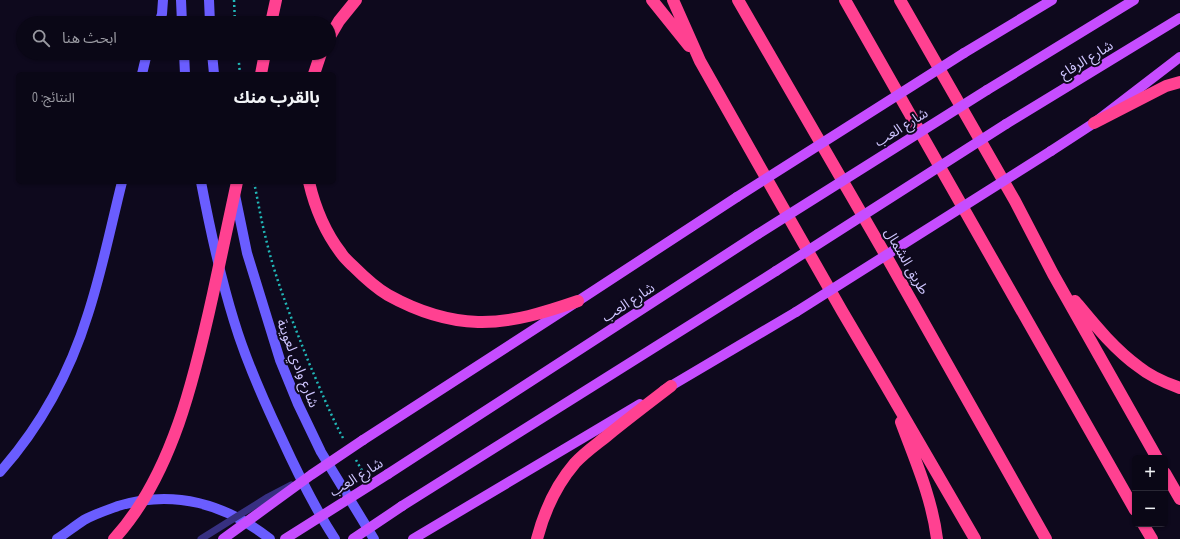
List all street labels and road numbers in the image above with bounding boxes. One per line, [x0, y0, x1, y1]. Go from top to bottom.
street label: شارع الرفاع [1056, 36, 1117, 84]
street label: شارع العب [871, 104, 932, 152]
street label: طريق الشمال [880, 225, 933, 298]
street label: شارع العب [598, 278, 659, 328]
street label: شارع وادي لعوينة [271, 316, 323, 411]
street label: شارع العب [326, 454, 387, 502]

